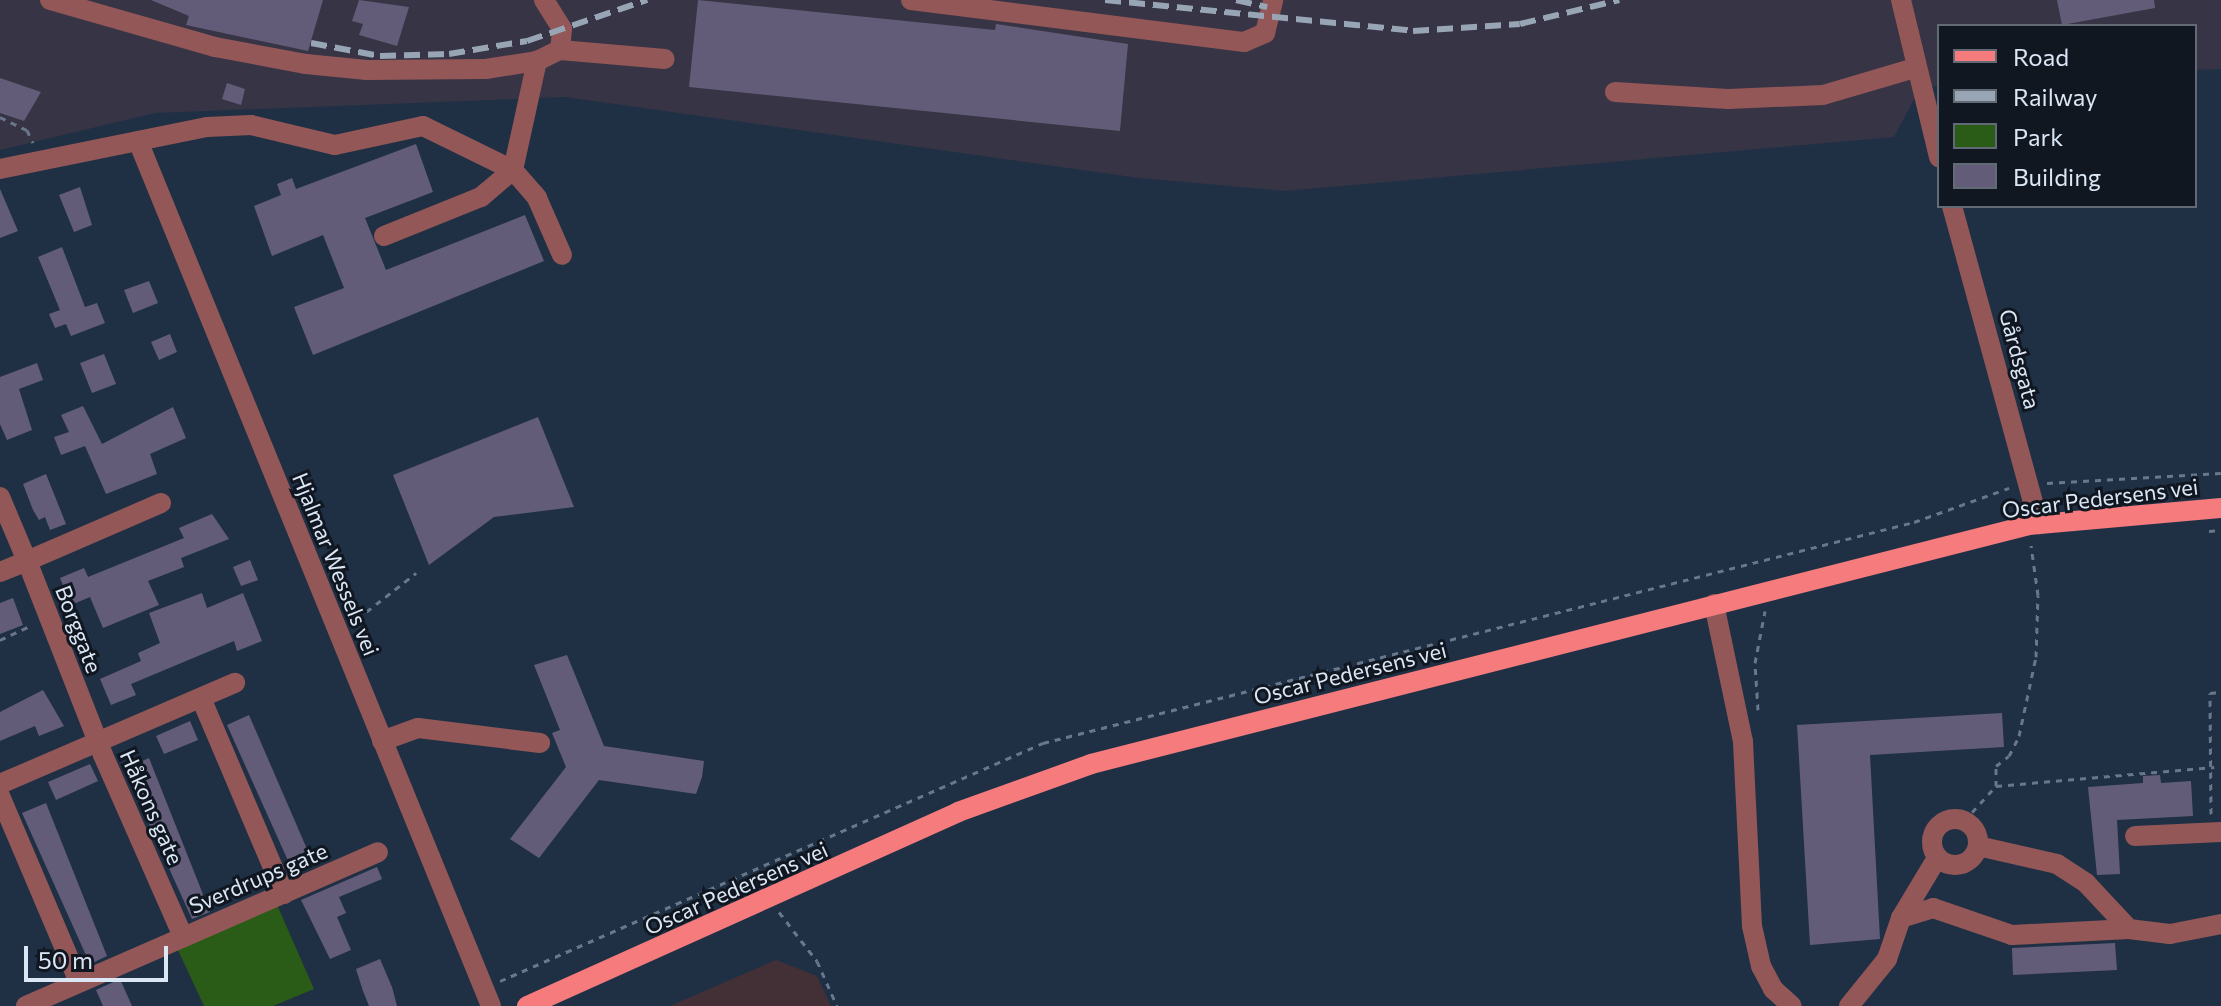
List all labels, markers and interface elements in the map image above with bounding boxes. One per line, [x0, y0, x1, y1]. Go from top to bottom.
legend [1937, 24, 2197, 208]
text: Road [2013, 42, 2069, 71]
text: Railway [2013, 82, 2098, 111]
text: Park [2013, 122, 2063, 151]
text: Building [2013, 162, 2101, 191]
street label: Gårdsgata [1994, 306, 2046, 412]
street label: Hjalmar Wessels vei [287, 469, 385, 659]
street label: Oscar Pedersens vei [2000, 473, 2200, 523]
street label: Borggate [50, 581, 108, 677]
street label: Oscar Pedersens vei [1251, 636, 1449, 710]
street label: Håkons gate [115, 745, 189, 869]
street label: Oscar Pedersens vei [640, 836, 832, 940]
street label: Sverdrups gate [185, 837, 331, 919]
scale bar [28, 930, 172, 980]
text: 50 m [38, 945, 93, 974]

